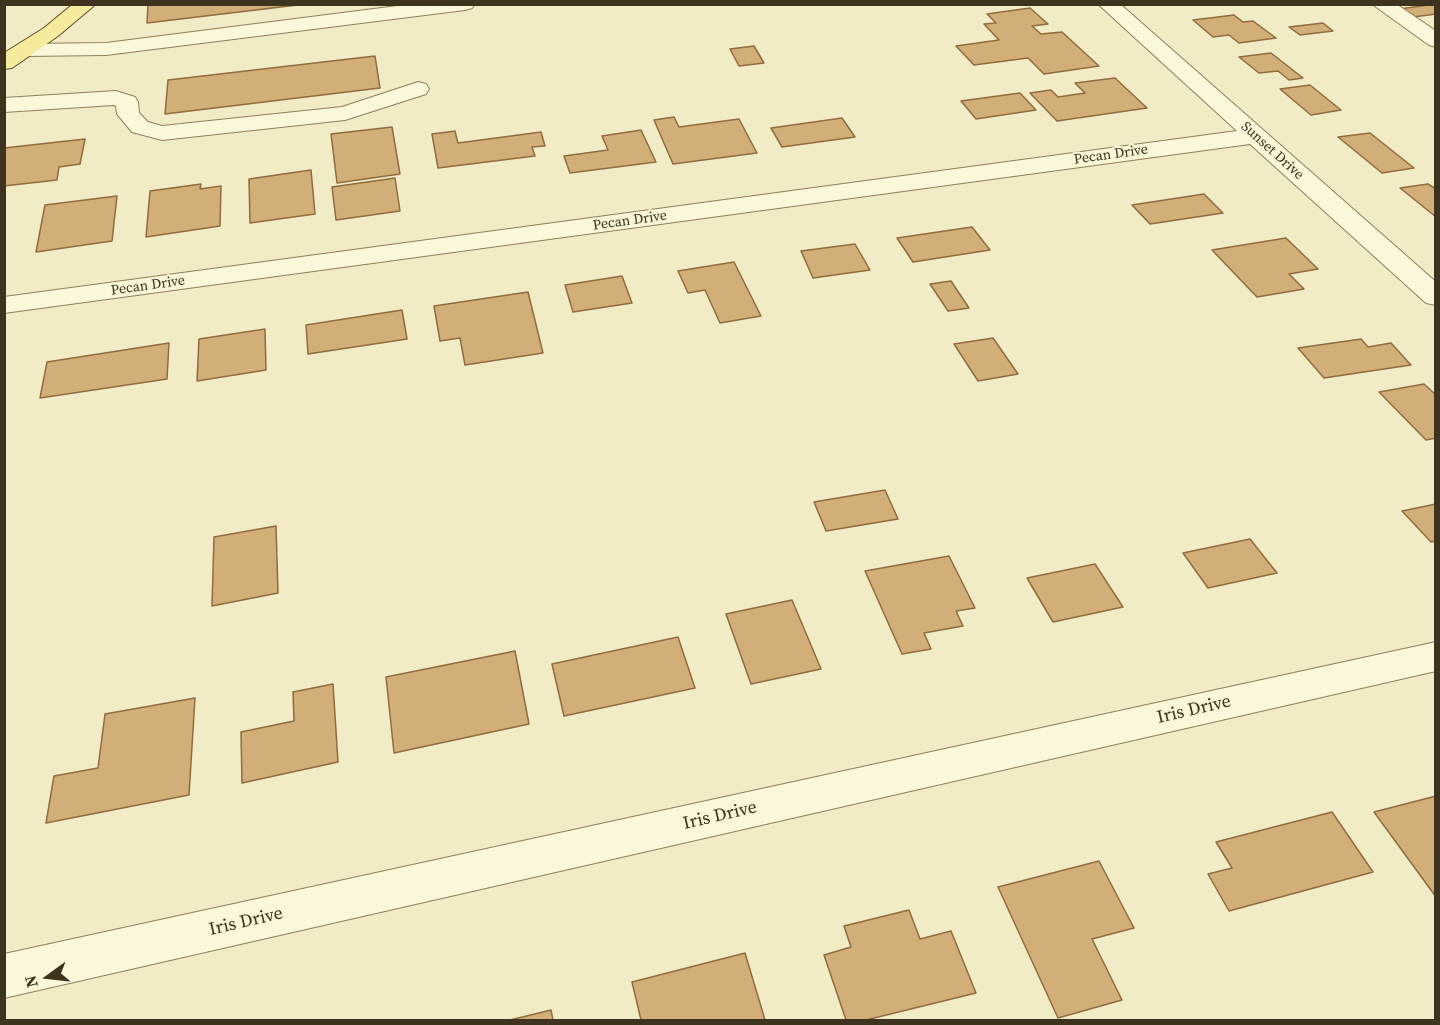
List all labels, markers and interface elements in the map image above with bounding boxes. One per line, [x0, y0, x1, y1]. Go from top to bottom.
street label: Sunset Drive [1237, 119, 1307, 183]
street label: Pecan Drive [1073, 141, 1149, 169]
street label: Pecan Drive [592, 207, 668, 235]
street label: Pecan Drive [110, 272, 186, 300]
street label: Iris Drive [1155, 691, 1233, 729]
street label: Iris Drive [681, 797, 759, 835]
street label: Iris Drive [207, 903, 285, 941]
north arrow [18, 947, 78, 1007]
text: N [18, 973, 43, 990]

